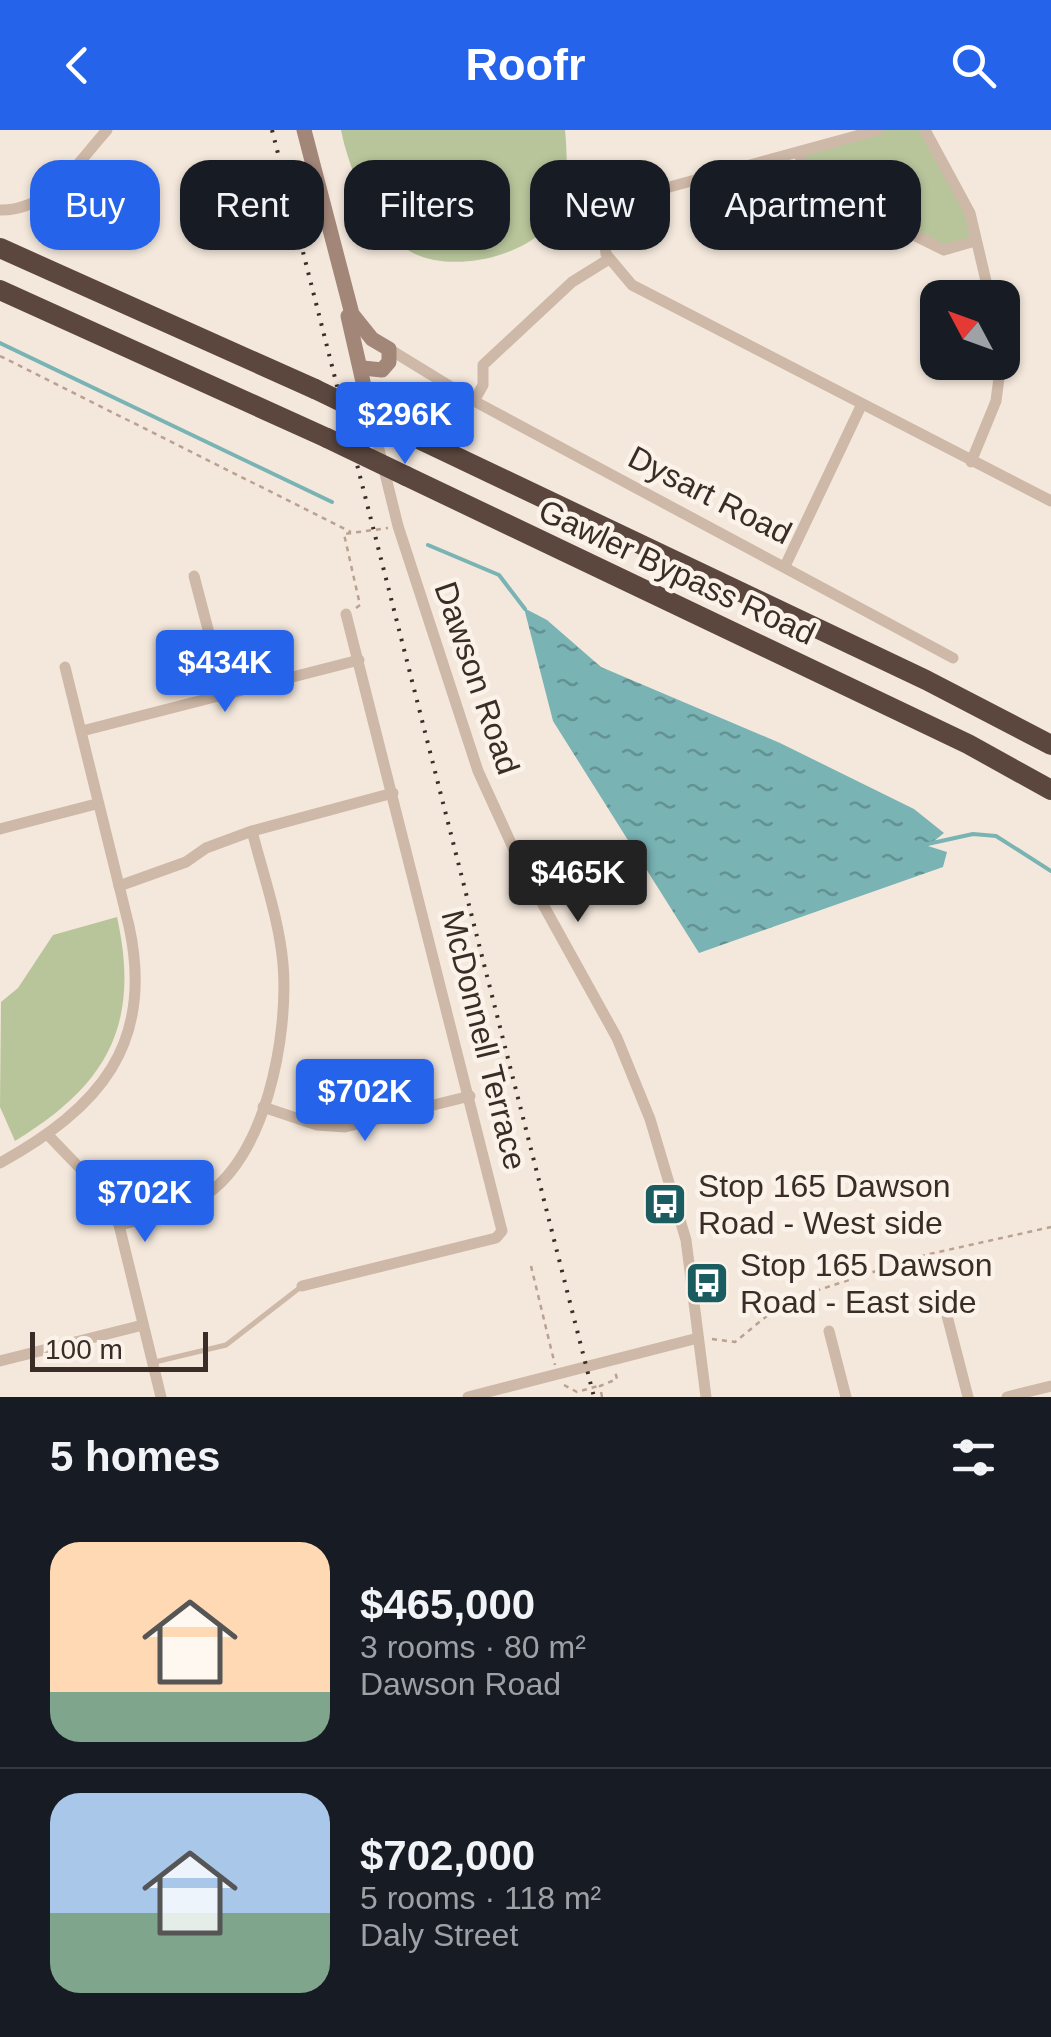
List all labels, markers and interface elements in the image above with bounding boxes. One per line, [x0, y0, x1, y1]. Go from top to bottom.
icon: back [50, 38, 105, 93]
icon: search [946, 38, 1001, 93]
text: Roofr [466, 39, 585, 90]
chip: Buy [30, 160, 160, 250]
chip: Rent [180, 160, 324, 250]
chip: Filters [344, 160, 510, 250]
chip: New [530, 160, 670, 250]
chip: Apartment [690, 160, 921, 250]
north arrow [920, 280, 1020, 380]
map controls [920, 280, 1020, 380]
pin: $296K [335, 382, 475, 467]
text: $296K [358, 396, 452, 432]
street label: Dysart Road [623, 439, 797, 551]
street label: Gawler Bypass Road [533, 492, 821, 652]
street label: Dawson Road [427, 577, 527, 779]
pin: $434K [155, 630, 295, 715]
text: $434K [178, 644, 272, 680]
pin: $465K [508, 840, 648, 925]
text: $465K [531, 854, 625, 890]
street label: McDonnell Terrace [434, 907, 534, 1173]
pin: $702K [295, 1059, 435, 1144]
text: $702K [318, 1073, 412, 1109]
pin: $702K [75, 1160, 215, 1245]
place label: Stop 165 Dawson Road - West side [698, 1168, 951, 1241]
text: $702K [98, 1174, 192, 1210]
bus stop icon: Stop 165 Dawson Road - West side [642, 1181, 688, 1227]
place label: Stop 165 Dawson Road - East side [740, 1247, 993, 1320]
bus stop icon: Stop 165 Dawson Road - East side [684, 1260, 730, 1306]
scale bar [30, 1327, 208, 1372]
text: 100 m [45, 1334, 123, 1365]
icon: filters [946, 1430, 1001, 1485]
text: 5 homes [50, 1433, 220, 1480]
text: $465,000 [360, 1581, 535, 1628]
icon: home [130, 1582, 250, 1702]
text: 3 rooms · 80 m² [360, 1629, 586, 1665]
text: Dawson Road [360, 1666, 561, 1702]
text: $702,000 [360, 1832, 535, 1879]
icon: home [130, 1833, 250, 1953]
text: 5 rooms · 118 m² [360, 1880, 601, 1916]
text: Daly Street [360, 1917, 518, 1953]

